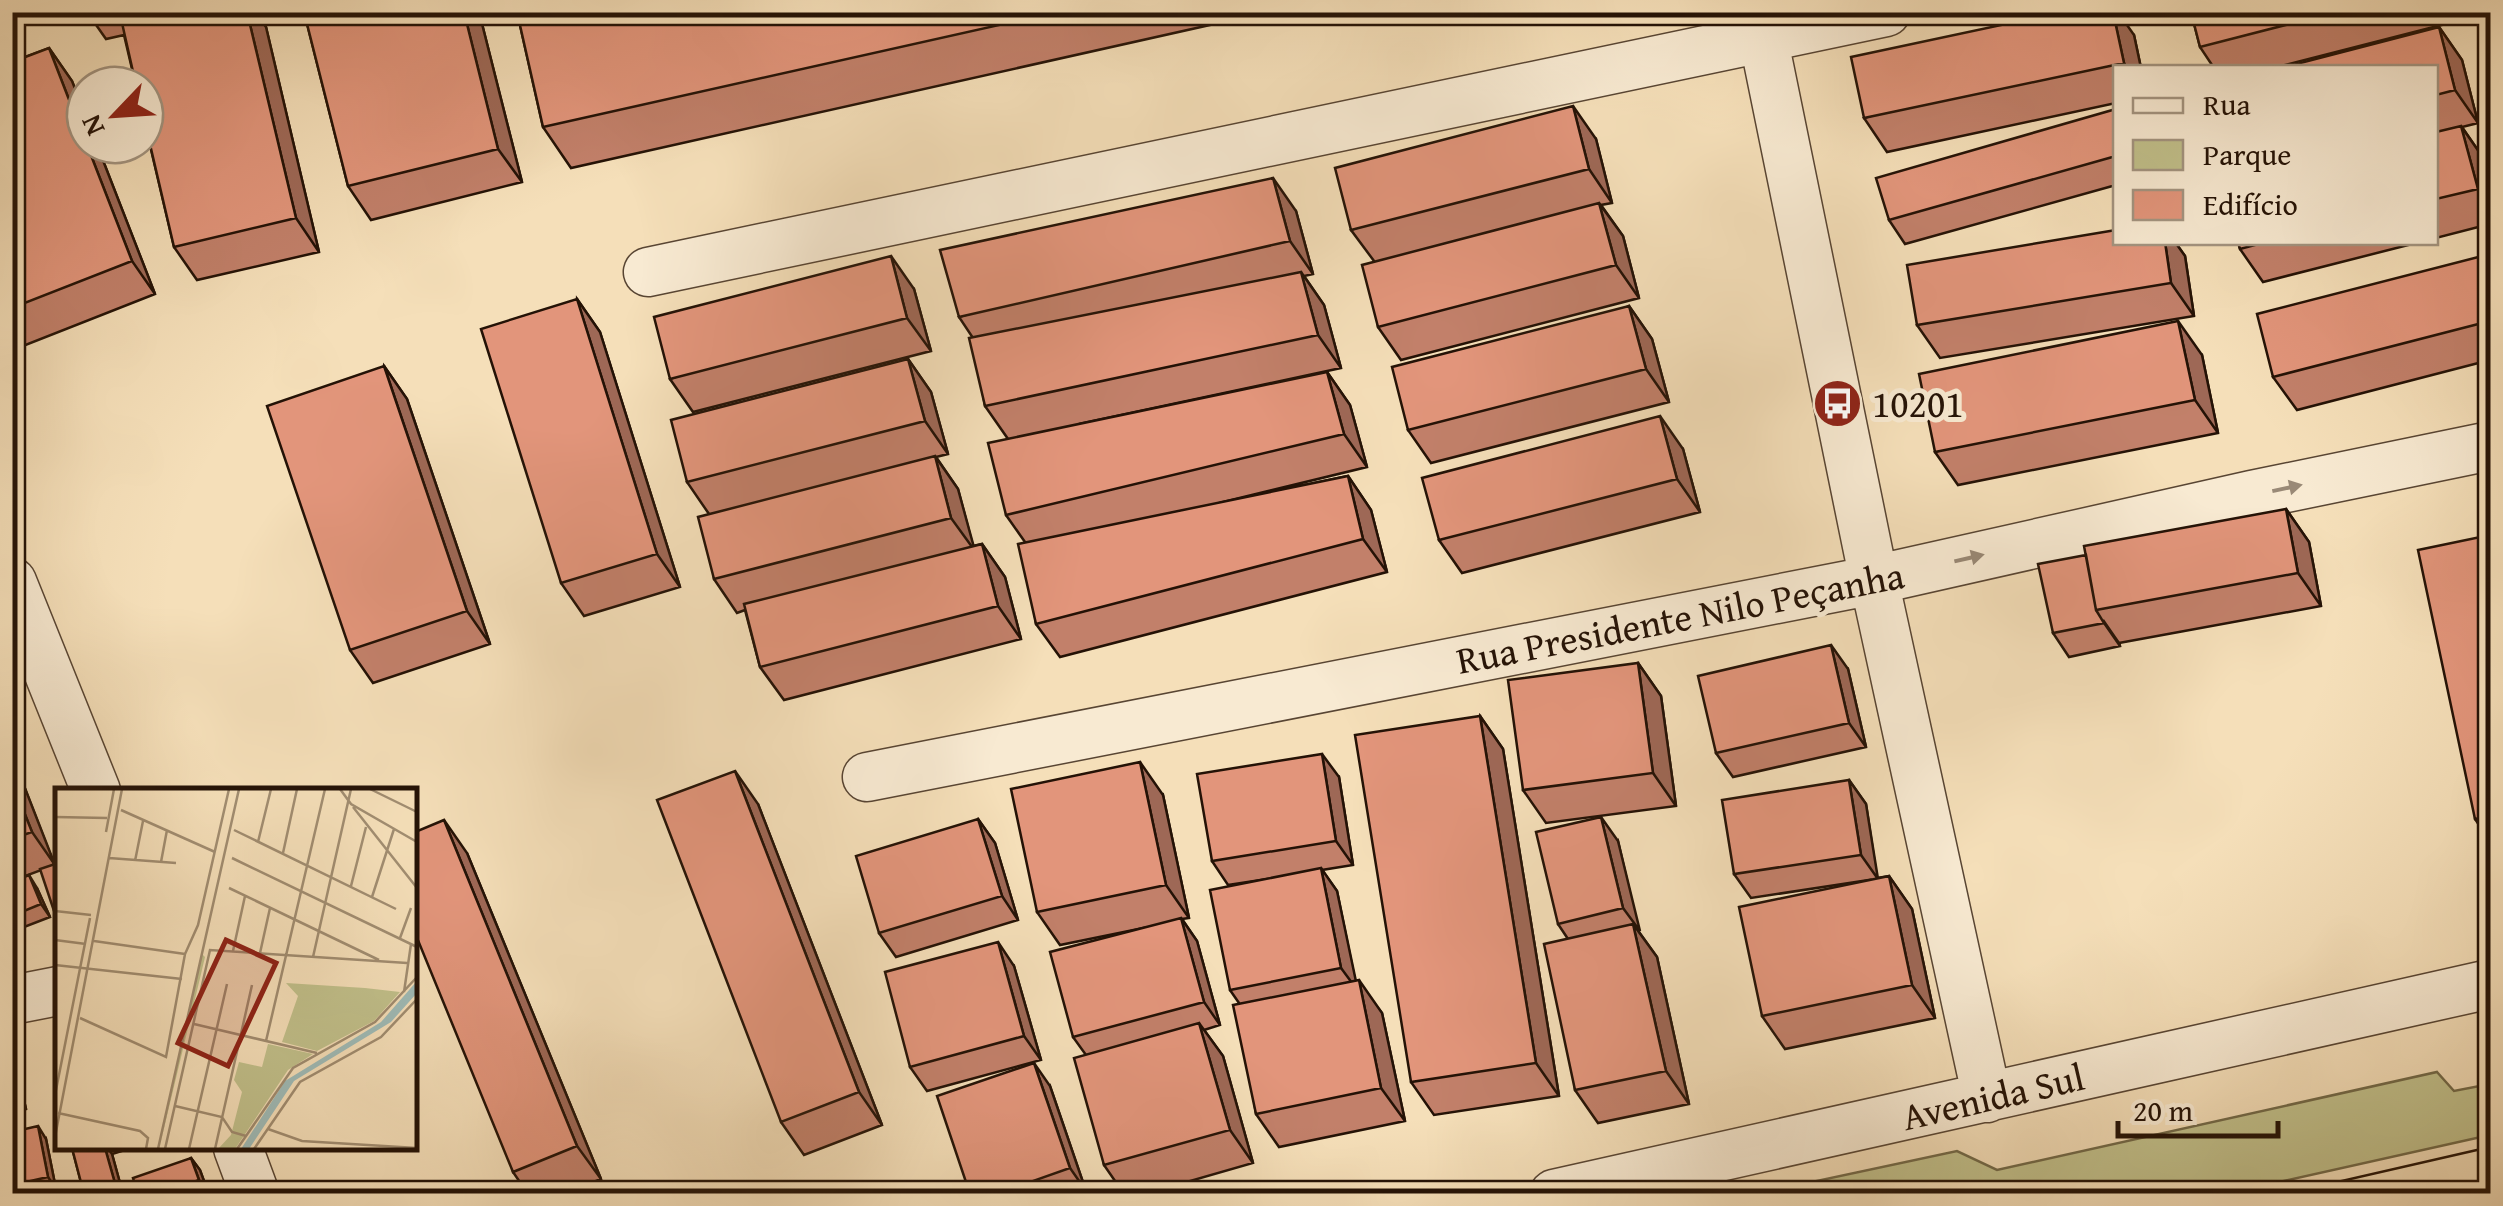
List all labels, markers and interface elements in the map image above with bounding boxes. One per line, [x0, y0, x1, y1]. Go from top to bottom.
north arrow [65, 65, 165, 165]
legend [2113, 65, 2438, 245]
text: Rua [2203, 82, 2251, 126]
text: N [69, 108, 114, 143]
text: Parque [2203, 132, 2291, 176]
text: Edifício [2203, 182, 2298, 226]
place label: 10201 [1872, 375, 1963, 431]
bus stop icon: 10201 [1811, 377, 1863, 429]
one-way arrow [2271, 479, 2302, 495]
street label: Rua Presidente Nilo Peçanha [1452, 546, 1908, 688]
one-way arrow [1954, 550, 1985, 566]
inset map [55, 788, 418, 1151]
street label: Avenida Sul [1896, 1048, 2090, 1144]
scale bar [2118, 1076, 2278, 1138]
text: 20 m [2133, 1088, 2193, 1132]

